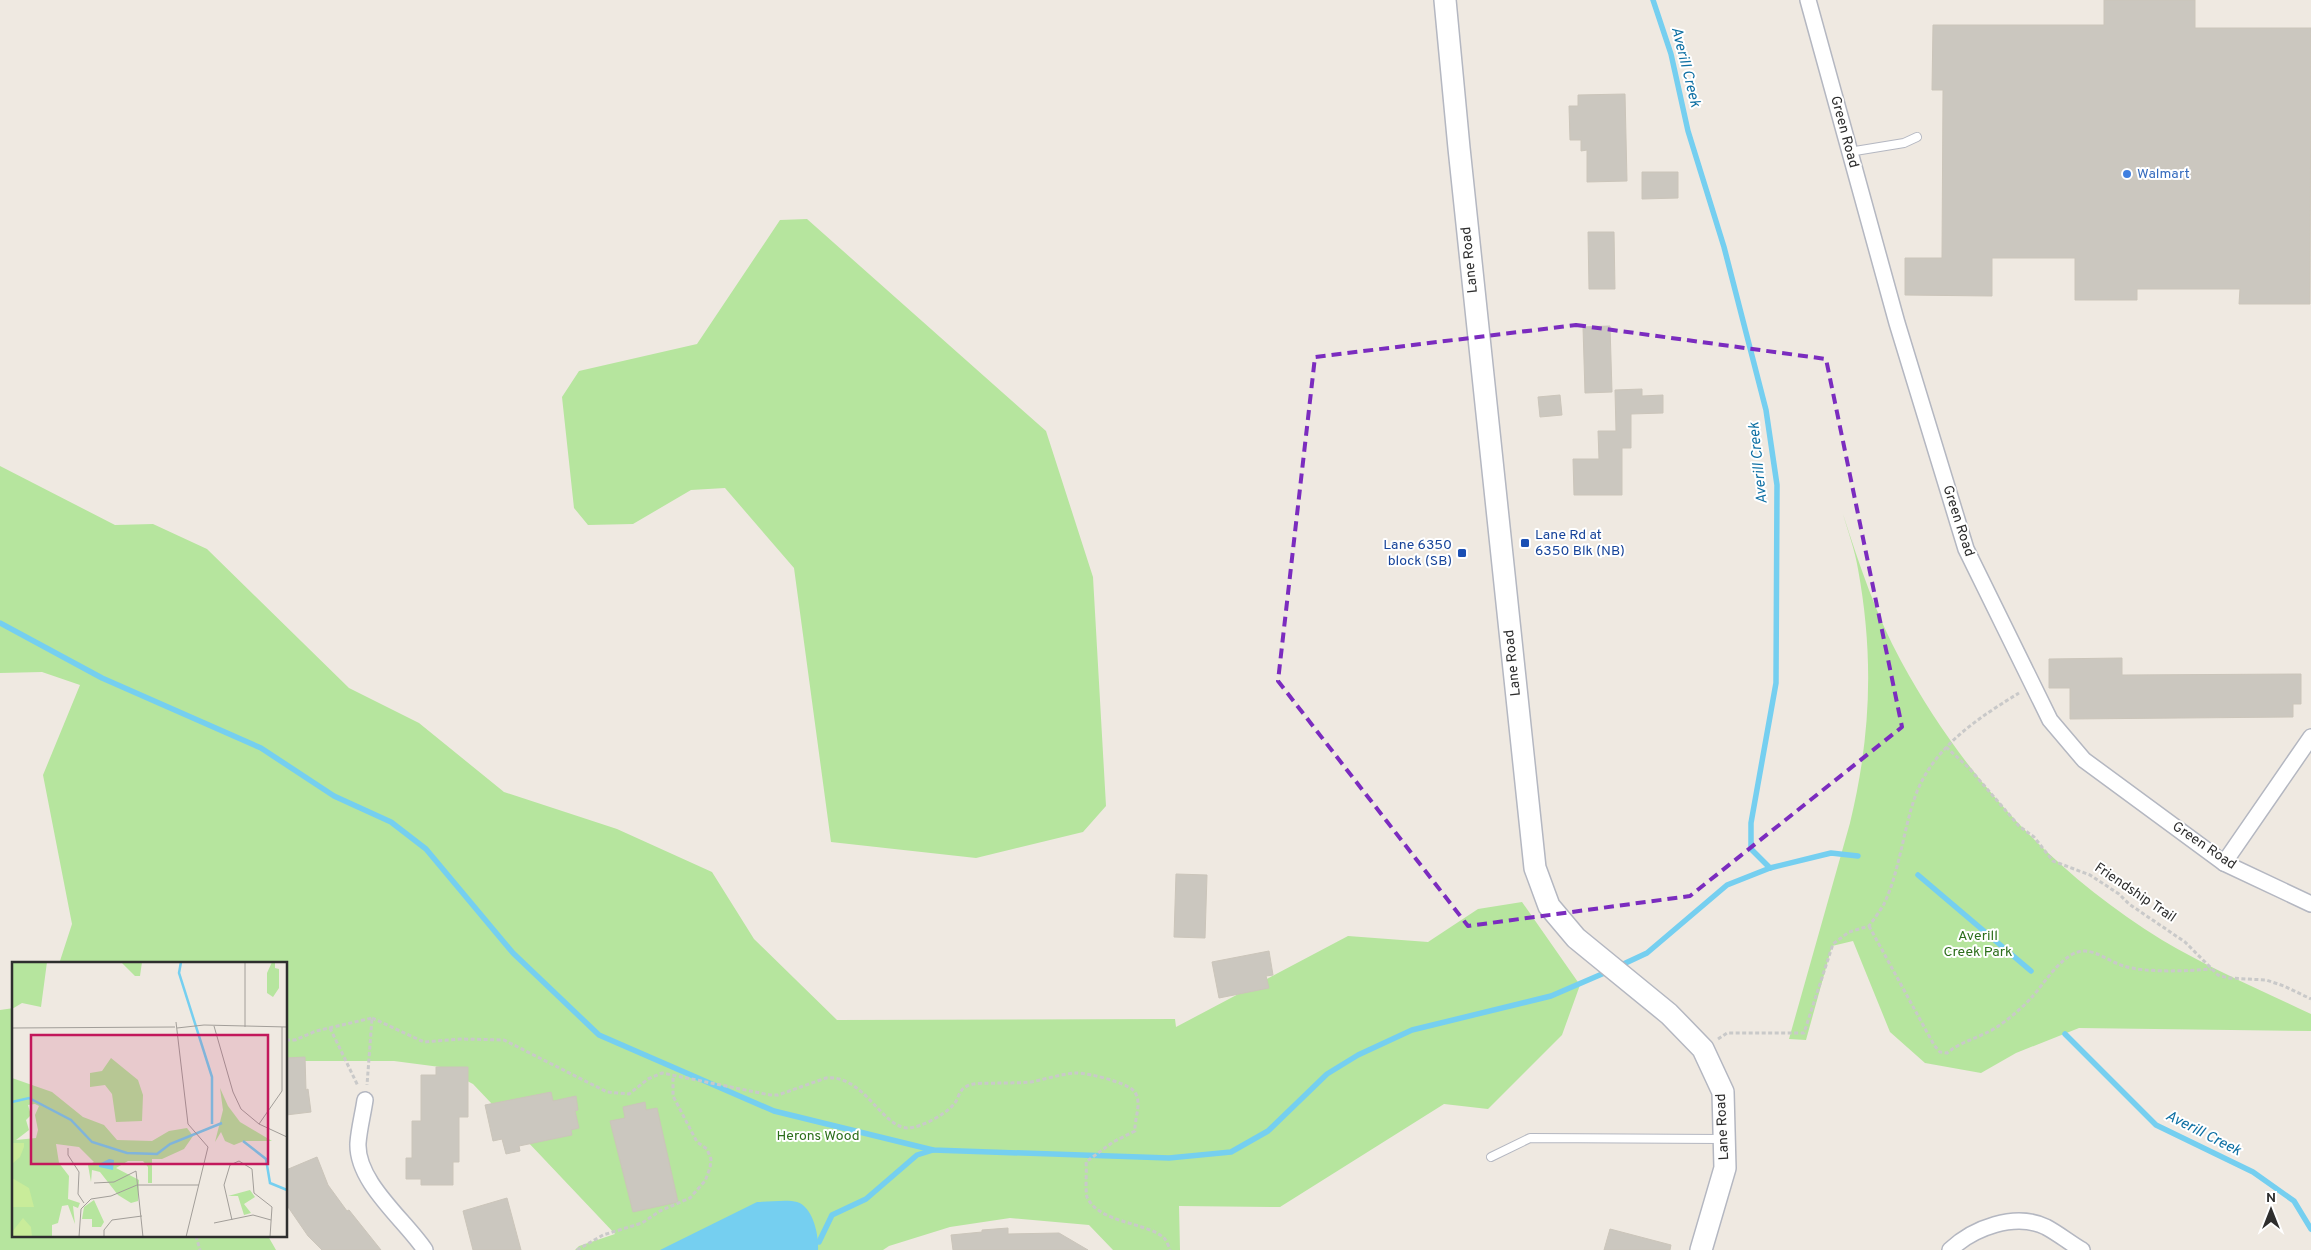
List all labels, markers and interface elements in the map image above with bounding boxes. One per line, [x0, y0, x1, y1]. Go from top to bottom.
water label: Averill Creek [1666, 25, 1704, 110]
street label: Green Road [1826, 94, 1862, 170]
place label: Walmart [2137, 166, 2190, 183]
marker: Walmart [2121, 168, 2133, 180]
street label: Lane Road [1458, 226, 1482, 294]
water label: Averill Creek [1745, 421, 1773, 505]
street label: Green Road [1939, 483, 1977, 559]
place label: Lane Rd at 6350 Blk (NB) [1535, 527, 1625, 560]
place label: Lane 6350 block (SB) [1383, 537, 1452, 570]
marker: Lane Rd at 6350 Blk (NB) [1519, 537, 1531, 549]
marker: Lane 6350 block (SB) [1456, 547, 1468, 559]
street label: Lane Road [1501, 629, 1525, 697]
street label: Green Road [2169, 818, 2239, 874]
street label: Friendship Trail [2091, 859, 2179, 927]
park label: Averill Creek Park [1943, 928, 2013, 961]
inset map [12, 962, 288, 1238]
street label: Lane Road [1713, 1093, 1733, 1161]
water label: Averill Creek [2162, 1107, 2244, 1161]
park label: Herons Wood [776, 1128, 860, 1145]
north arrow [2246, 1185, 2296, 1235]
text: N [2266, 1190, 2276, 1207]

